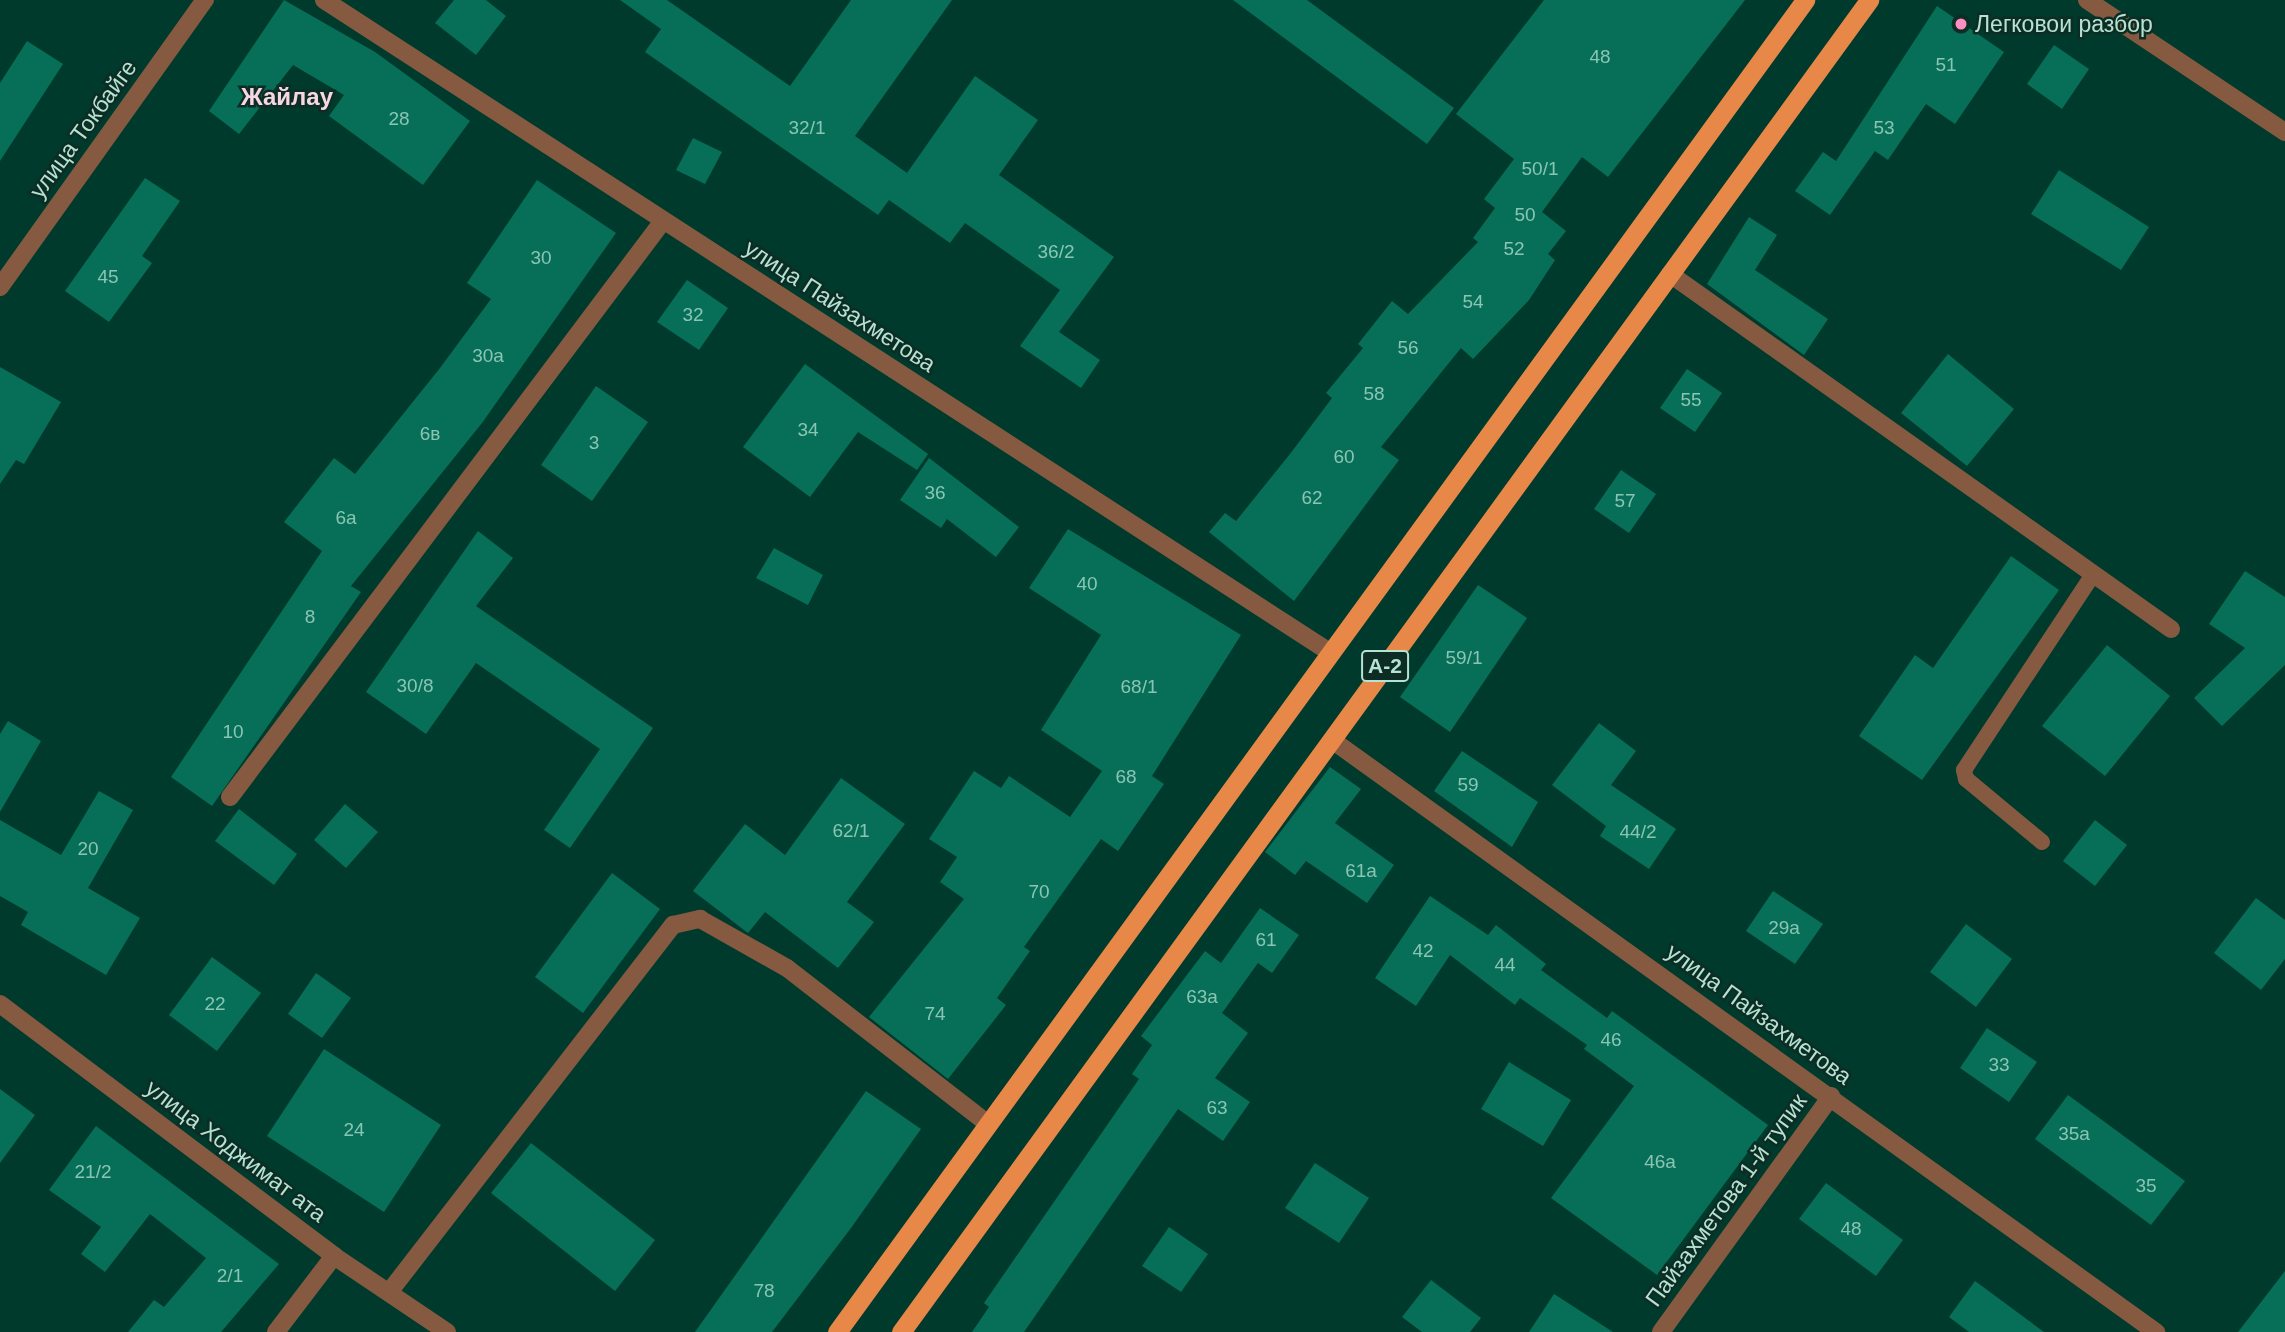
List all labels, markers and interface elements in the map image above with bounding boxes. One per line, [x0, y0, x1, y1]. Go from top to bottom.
place label: Легковои разбор [1975, 10, 2153, 38]
marker: Легковои разбор [1953, 16, 1969, 32]
house number: 48 [1589, 46, 1611, 68]
street label: улица Токбайге [24, 54, 142, 204]
house number: 51 [1935, 54, 1957, 76]
district label: Жайлау [241, 83, 333, 111]
house number: 28 [388, 108, 410, 130]
house number: 32/1 [789, 117, 825, 139]
house number: 53 [1873, 117, 1895, 139]
house number: 50/1 [1522, 158, 1558, 180]
house number: 50 [1514, 204, 1536, 226]
street label: улица Пайзахметова [739, 234, 941, 378]
house number: 52 [1503, 238, 1525, 260]
house number: 36/2 [1038, 241, 1074, 263]
house number: 30 [530, 247, 552, 269]
house number: 45 [97, 266, 119, 288]
house number: 54 [1462, 291, 1484, 313]
house number: 32 [682, 304, 704, 326]
house number: 56 [1397, 337, 1419, 359]
house number: 30а [472, 345, 504, 367]
house number: 58 [1363, 383, 1385, 405]
house number: 55 [1680, 389, 1702, 411]
house number: 34 [797, 419, 819, 441]
house number: 6в [420, 423, 440, 445]
house number: 3 [589, 432, 599, 454]
house number: 60 [1333, 446, 1355, 468]
house number: 36 [924, 482, 946, 504]
house number: 62 [1301, 487, 1323, 509]
house number: 57 [1614, 490, 1636, 512]
house number: 6а [335, 507, 357, 529]
house number: 40 [1076, 573, 1098, 595]
house number: 8 [305, 606, 315, 628]
house number: 59/1 [1446, 647, 1482, 669]
road number: A-2 [1360, 648, 1410, 684]
house number: 30/8 [397, 675, 433, 697]
house number: 68/1 [1121, 676, 1157, 698]
house number: 10 [222, 721, 244, 743]
house number: 68 [1115, 766, 1137, 788]
house number: 59 [1457, 774, 1479, 796]
house number: 62/1 [833, 820, 869, 842]
house number: 44/2 [1620, 821, 1656, 843]
house number: 20 [77, 838, 99, 860]
house number: 61а [1345, 860, 1377, 882]
house number: 70 [1028, 881, 1050, 903]
house number: 29а [1768, 917, 1800, 939]
house number: 61 [1255, 929, 1277, 951]
street label: улица Пайзахметова [1661, 938, 1857, 1090]
house number: 42 [1412, 940, 1434, 962]
house number: 44 [1494, 954, 1516, 976]
house number: 63а [1186, 986, 1218, 1008]
house number: 22 [204, 993, 226, 1015]
house number: 74 [924, 1003, 946, 1025]
house number: 46 [1600, 1029, 1622, 1051]
house number: 33 [1988, 1054, 2010, 1076]
street label: улица Ходжимат ата [140, 1074, 332, 1228]
street label: Пайзахметова 1-й тупик [1639, 1088, 1813, 1312]
house number: 63 [1206, 1097, 1228, 1119]
house number: 24 [343, 1119, 365, 1141]
house number: 35а [2058, 1123, 2090, 1145]
house number: 46а [1644, 1151, 1676, 1173]
house number: 21/2 [75, 1161, 111, 1183]
house number: 35 [2135, 1175, 2157, 1197]
house number: 48 [1840, 1218, 1862, 1240]
house number: 2/1 [217, 1265, 243, 1287]
house number: 78 [753, 1280, 775, 1302]

